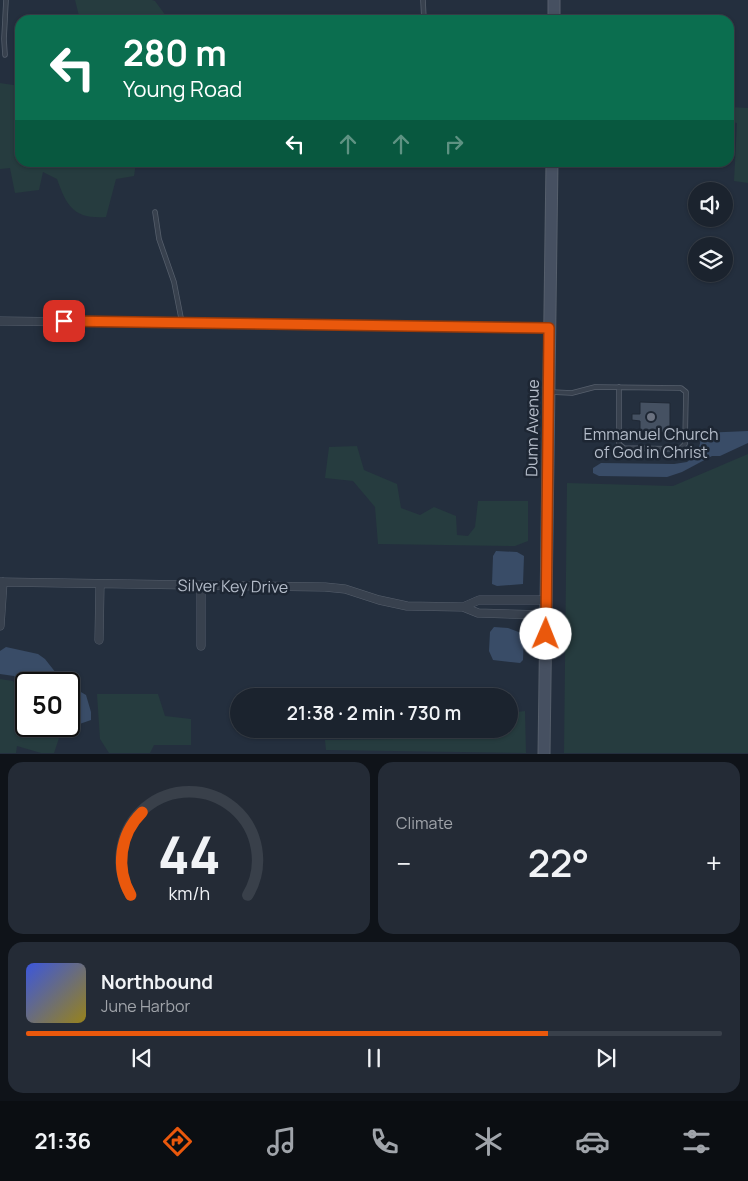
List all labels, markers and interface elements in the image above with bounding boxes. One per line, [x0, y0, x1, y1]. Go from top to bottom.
text: 280 m [123, 29, 227, 77]
icon: left [40, 35, 105, 100]
text: Young Road [123, 74, 242, 104]
icon: left [281, 130, 309, 158]
icon: ahead [334, 130, 362, 158]
icon: ahead [387, 130, 415, 158]
icon: right [440, 130, 468, 158]
map controls [688, 182, 733, 282]
button: sound [688, 182, 733, 227]
button: layers [688, 237, 733, 282]
pin [43, 300, 85, 342]
icon: arrive [50, 307, 78, 335]
street label: Dunn Avenue [520, 379, 544, 477]
marker: Emmanuel Church of God in Christ [645, 411, 657, 423]
place label: Emmanuel Church of God in Christ [584, 423, 718, 463]
street label: Silver Key Drive [178, 574, 288, 598]
position arrow [519, 607, 571, 659]
speed limit sign: 50 [15, 672, 80, 737]
text: 21:38 · 2 min · 730 m [287, 700, 461, 726]
text: Climate [396, 812, 453, 834]
text: 44 [158, 819, 220, 890]
text: 22° [528, 836, 589, 888]
text: − [396, 844, 411, 882]
text: + [706, 844, 722, 882]
text: km/h [168, 881, 210, 905]
text: Northbound [101, 969, 213, 995]
text: June Harbor [101, 995, 190, 1017]
icon: previous [128, 1044, 156, 1072]
icon: pause [360, 1044, 388, 1072]
icon: next [592, 1044, 620, 1072]
icon: directions [160, 1124, 195, 1159]
icon: music [264, 1124, 299, 1159]
icon: phone [367, 1124, 402, 1159]
icon: climate [471, 1124, 506, 1159]
icon: car [575, 1124, 610, 1159]
icon: filters [679, 1124, 714, 1159]
text: 21:36 [34, 1126, 91, 1156]

